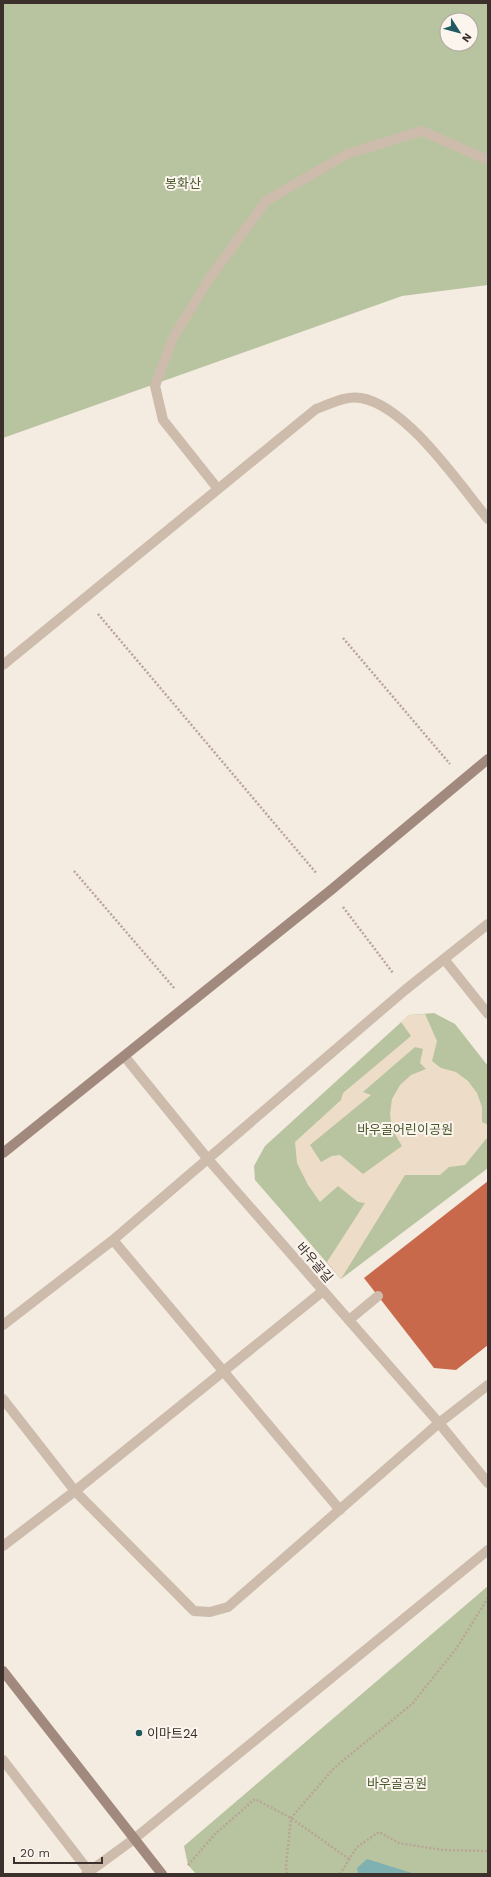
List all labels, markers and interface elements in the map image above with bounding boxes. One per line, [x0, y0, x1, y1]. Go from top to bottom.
north arrow [439, 12, 479, 52]
text: N [459, 30, 474, 45]
park label: 봉화산 [165, 176, 201, 191]
park label: 바우골어린이공원 [357, 1122, 453, 1137]
street label: 바우골길 [293, 1239, 336, 1285]
place label: 이마트24 [147, 1726, 198, 1741]
marker: 이마트24 [134, 1728, 144, 1738]
park label: 바우골공원 [367, 1776, 427, 1791]
scale bar [14, 1839, 102, 1865]
text: 20 m [20, 1846, 50, 1860]

